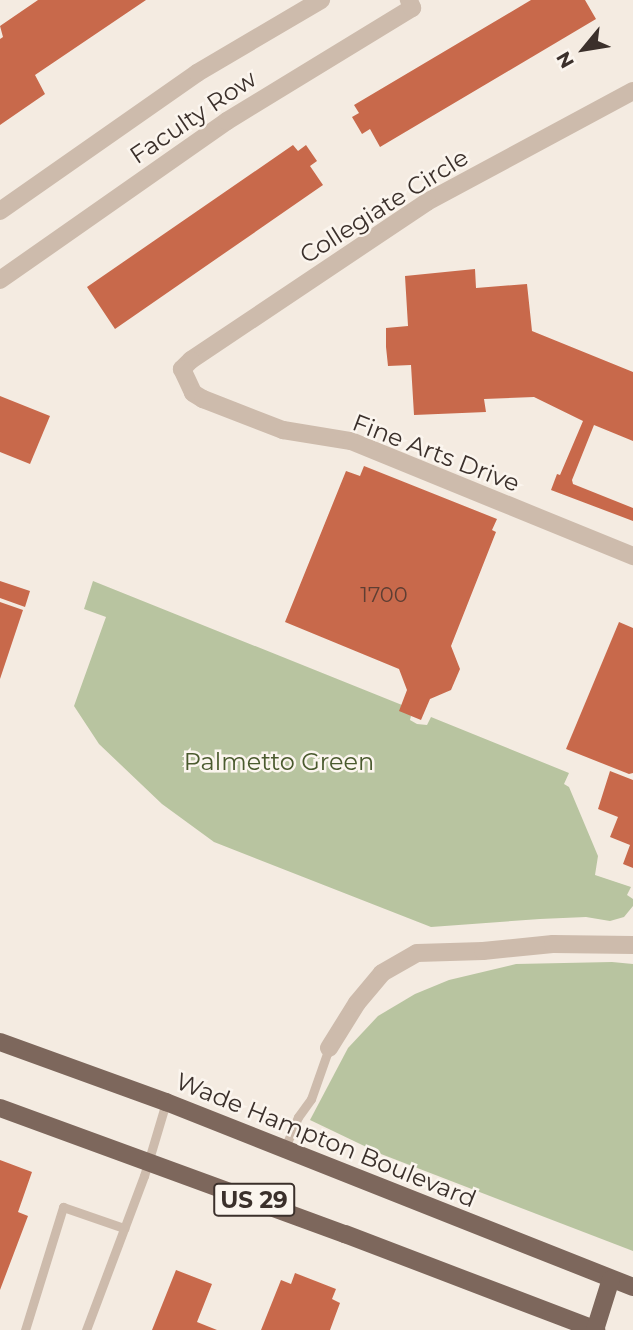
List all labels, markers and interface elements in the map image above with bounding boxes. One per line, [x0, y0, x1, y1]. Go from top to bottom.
north arrow [549, 14, 619, 84]
text: N [552, 47, 579, 72]
street label: Faculty Row [124, 64, 262, 170]
street label: Collegiate Circle [294, 143, 474, 269]
street label: Fine Arts Drive [348, 408, 524, 498]
house number: 1700 [360, 582, 408, 608]
park label: Palmetto Green [184, 748, 374, 776]
street label: Wade Hampton Boulevard [172, 1067, 480, 1213]
road number: US 29 [212, 1180, 296, 1219]

